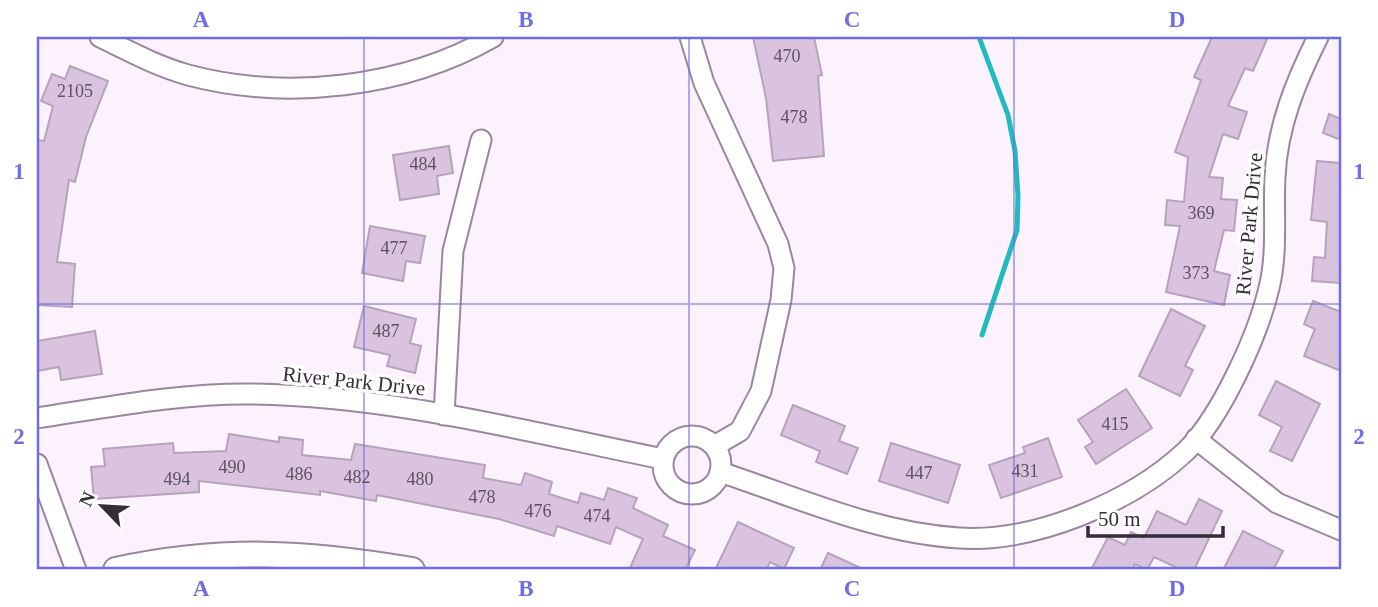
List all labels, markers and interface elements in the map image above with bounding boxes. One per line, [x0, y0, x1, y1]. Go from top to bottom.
text: A [193, 7, 210, 32]
text: B [518, 7, 534, 32]
text: C [844, 7, 860, 32]
text: D [1169, 7, 1185, 32]
house number: 470 [774, 46, 801, 66]
house number: 2105 [57, 81, 93, 101]
house number: 478 [781, 107, 808, 127]
street label: River Park Drive [1231, 151, 1267, 297]
house number: 484 [410, 154, 437, 174]
text: 1 [13, 159, 25, 184]
text: 1 [1353, 159, 1365, 184]
house number: 369 [1188, 203, 1215, 223]
house number: 477 [381, 238, 408, 258]
house number: 373 [1183, 263, 1210, 283]
house number: 487 [373, 321, 400, 341]
street label: River Park Drive [281, 362, 427, 400]
house number: 415 [1102, 414, 1129, 434]
text: 2 [13, 424, 25, 449]
text: 2 [1353, 424, 1365, 449]
house number: 490 [219, 457, 246, 477]
house number: 431 [1012, 461, 1039, 481]
house number: 447 [906, 463, 933, 483]
house number: 486 [286, 464, 313, 484]
house number: 482 [344, 467, 371, 487]
house number: 494 [164, 469, 191, 489]
house number: 480 [407, 469, 434, 489]
north arrow [66, 470, 136, 540]
house number: 478 [469, 487, 496, 507]
text: N [75, 488, 100, 510]
scale bar [1088, 495, 1222, 539]
house number: 476 [525, 501, 552, 521]
house number: 474 [584, 506, 611, 526]
text: 50 m [1098, 507, 1141, 531]
text: A [193, 576, 210, 601]
text: B [518, 576, 534, 601]
text: C [844, 576, 860, 601]
text: D [1169, 576, 1185, 601]

